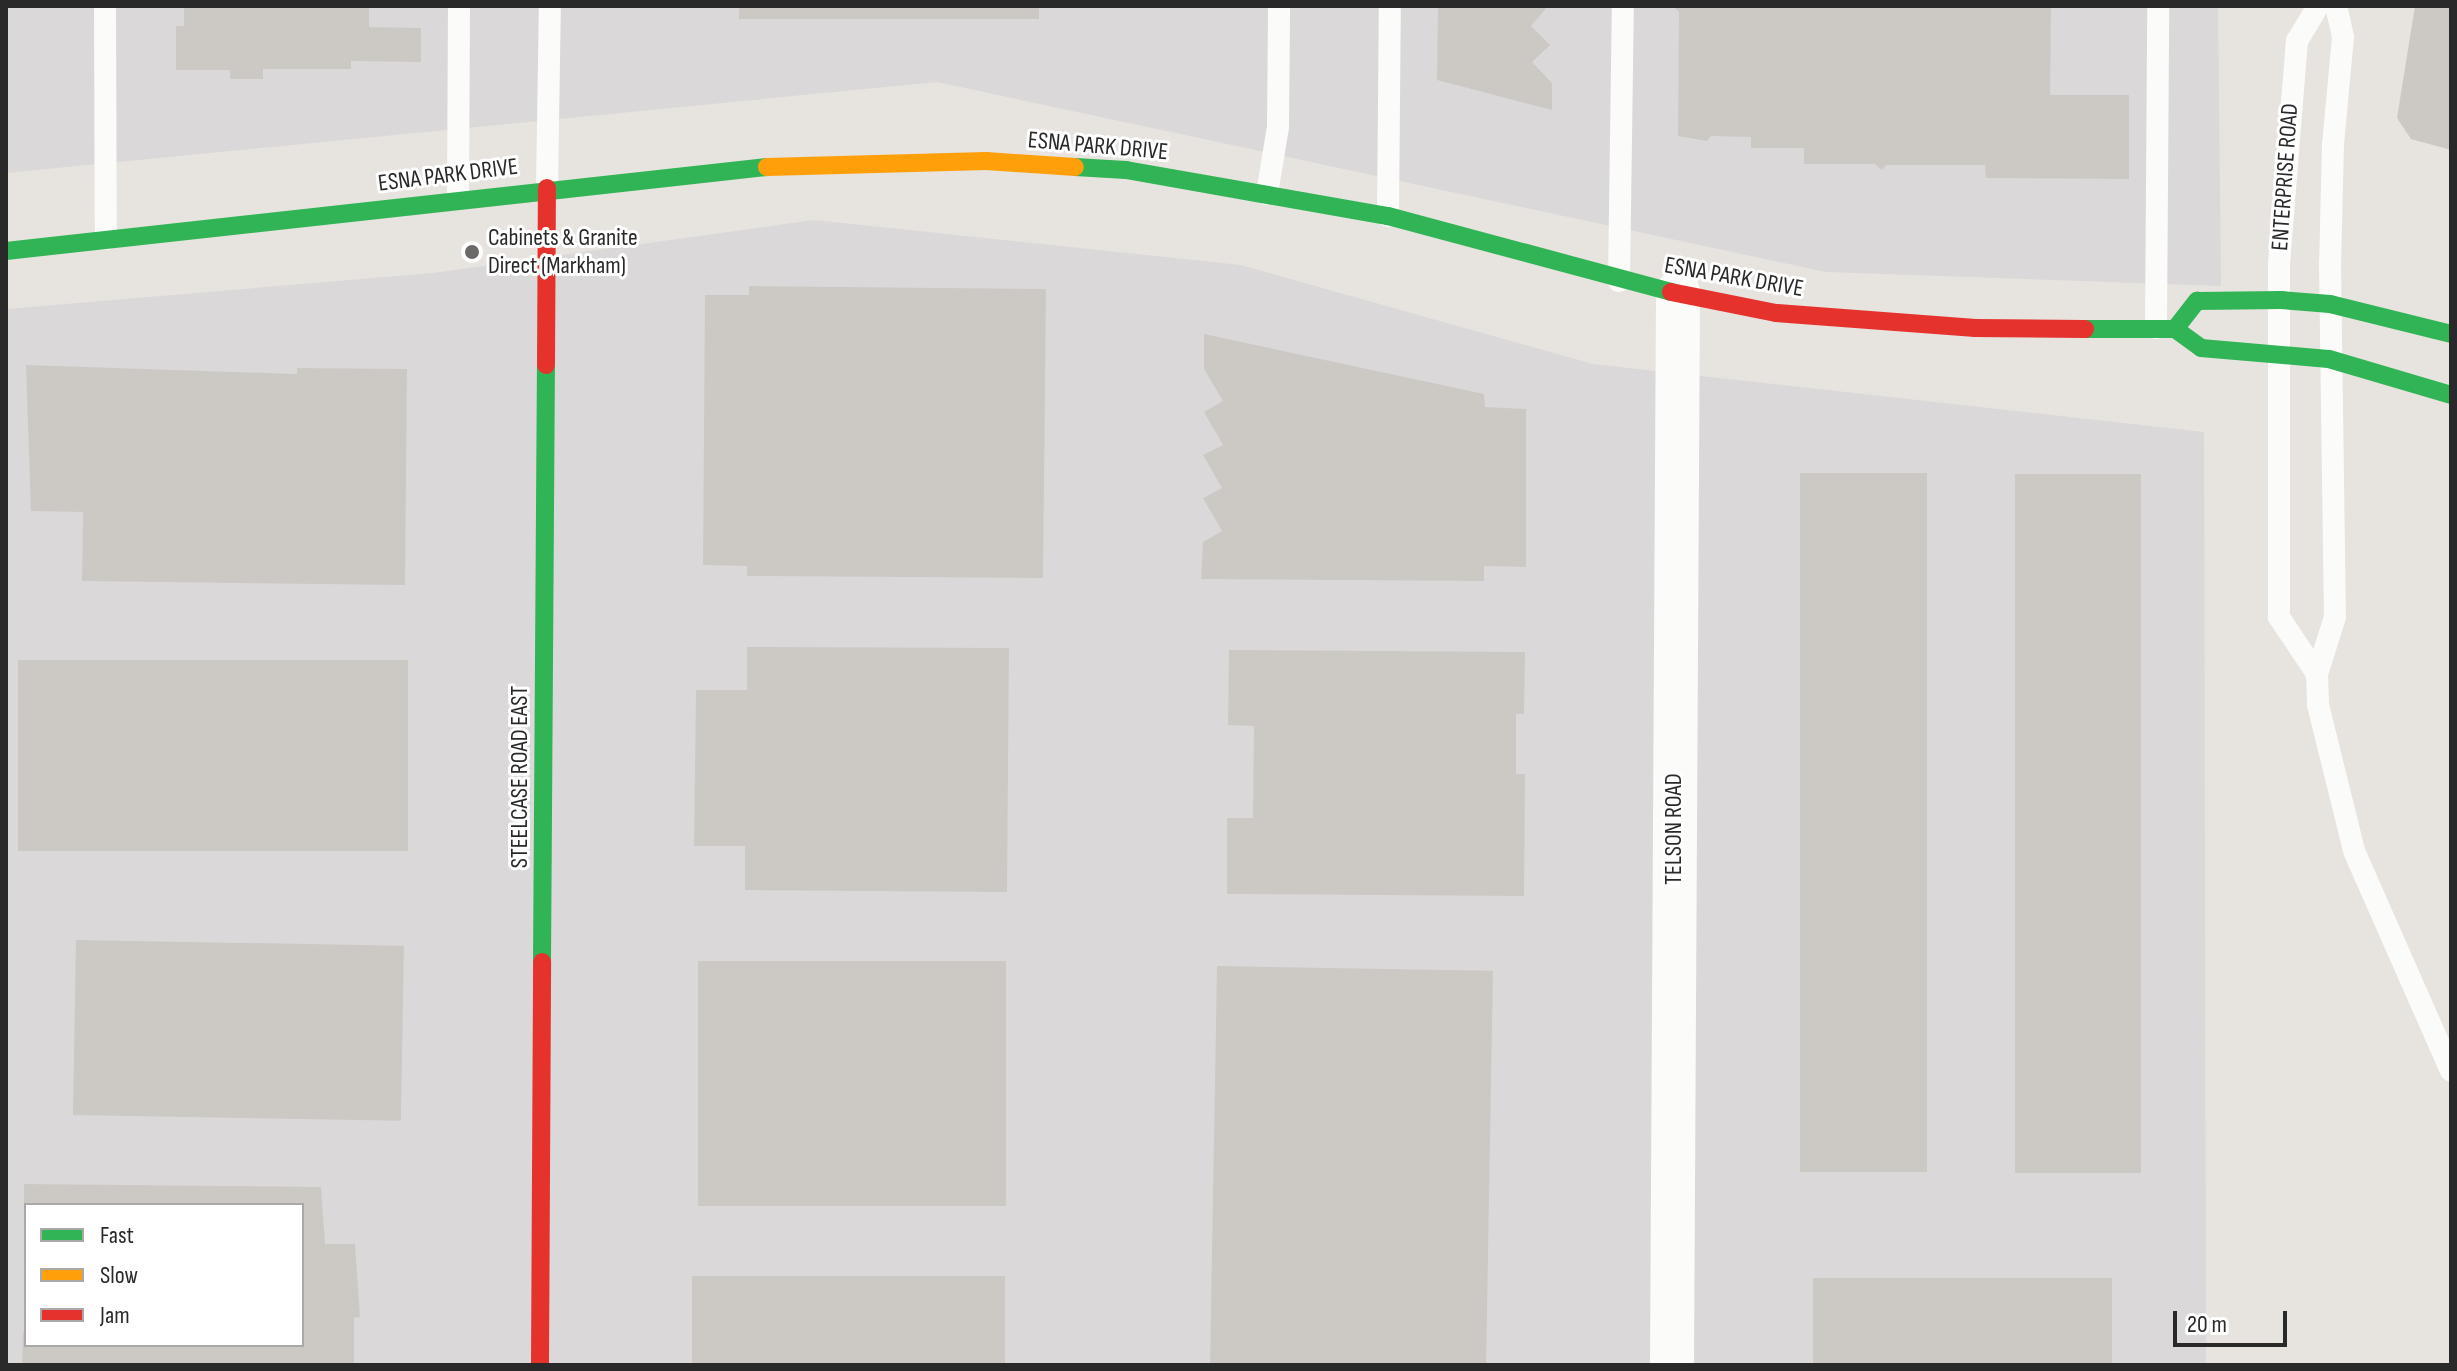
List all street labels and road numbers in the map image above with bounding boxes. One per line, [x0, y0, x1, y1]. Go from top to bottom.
street label: ENTERPRISE ROAD [2265, 102, 2305, 252]
street label: ESNA PARK DRIVE [1027, 126, 1169, 166]
street label: ESNA PARK DRIVE [376, 152, 520, 198]
street label: ESNA PARK DRIVE [1662, 251, 1806, 303]
street label: STEELCASE ROAD EAST [506, 686, 534, 868]
street label: TELSON ROAD [1660, 773, 1688, 885]

